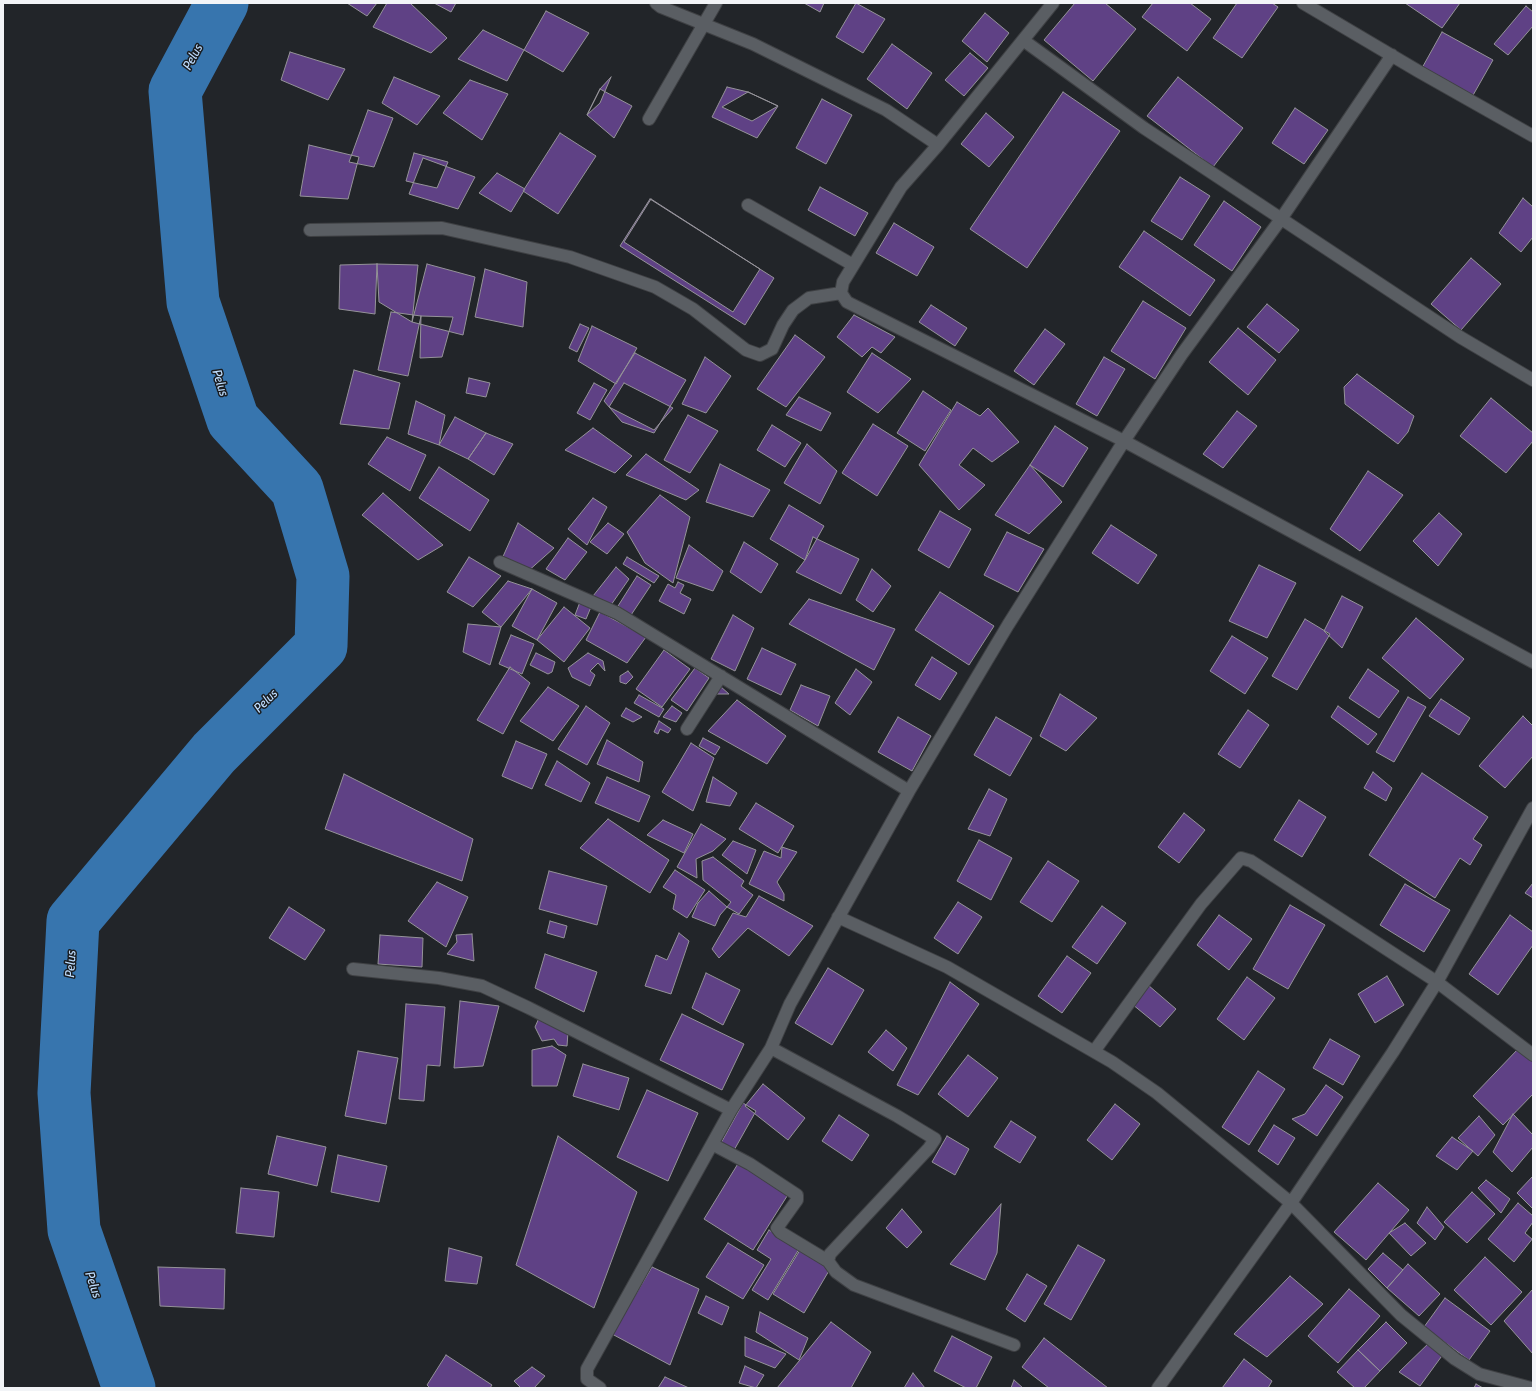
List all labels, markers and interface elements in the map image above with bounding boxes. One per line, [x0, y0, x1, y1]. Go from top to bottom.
water label: Pelus [180, 41, 206, 73]
water label: Pelus [208, 368, 232, 398]
water label: Pelus [251, 686, 281, 716]
water label: Pelus [62, 950, 80, 978]
water label: Pelus [81, 1270, 105, 1300]

